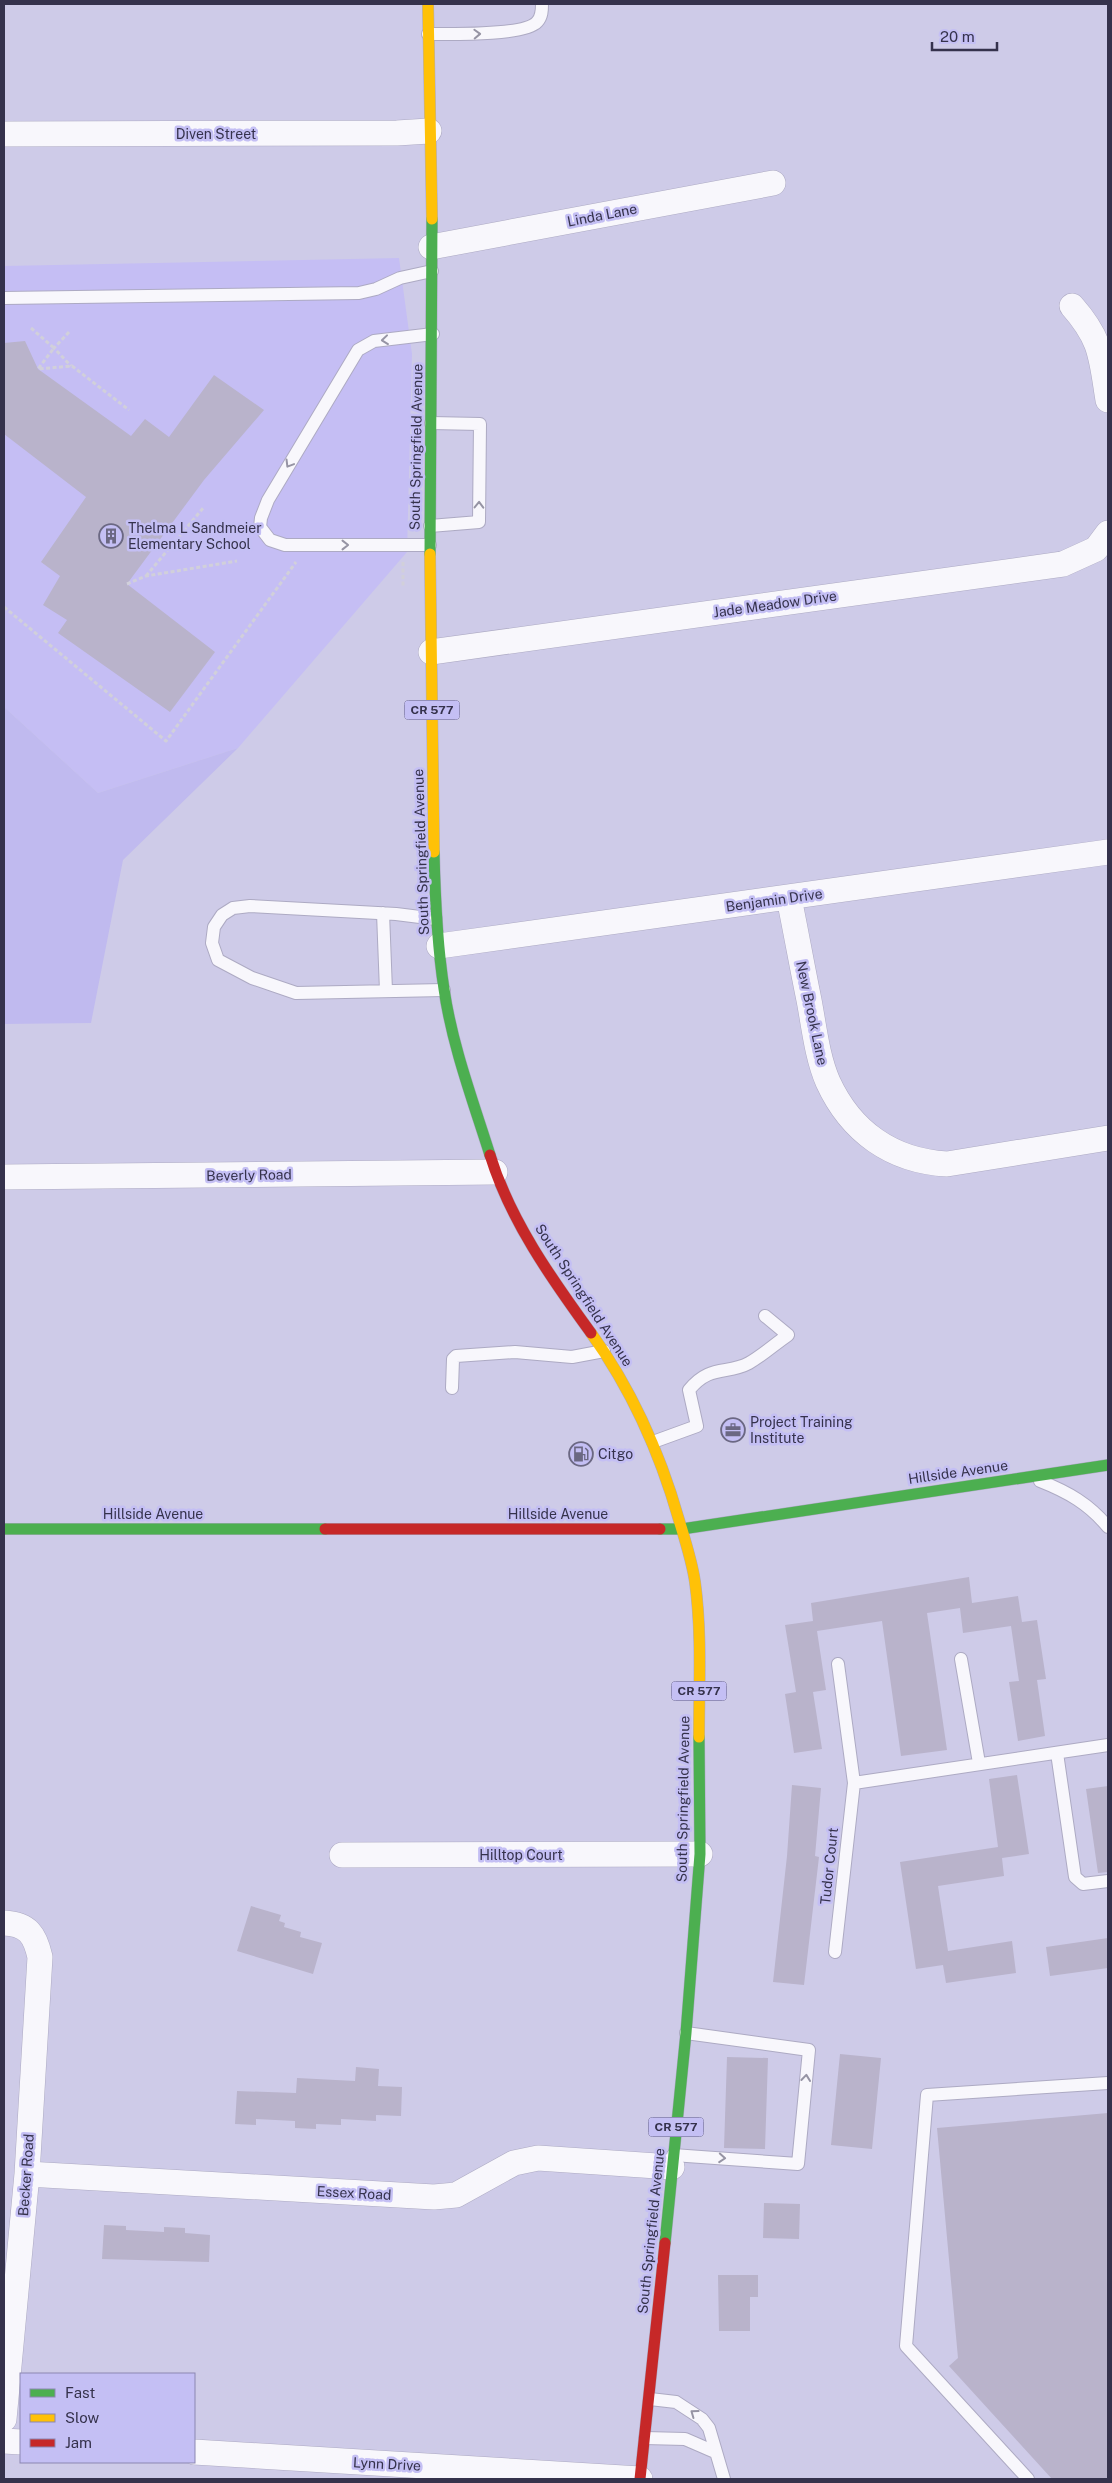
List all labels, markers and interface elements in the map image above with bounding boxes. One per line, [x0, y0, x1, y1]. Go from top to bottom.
scale bar [932, 20, 997, 52]
text: 20 m [940, 28, 975, 45]
one-way arrow [473, 29, 481, 39]
street label: Diven Street [176, 126, 256, 142]
street label: Linda Lane [566, 200, 638, 230]
one-way arrow [380, 334, 388, 345]
street label: South Springfield Avenue [407, 364, 425, 530]
one-way arrow [286, 459, 296, 468]
one-way arrow [474, 500, 484, 508]
place label: Thelma L Sandmeier Elementary School [128, 520, 262, 552]
building icon: Thelma L Sandmeier Elementary School [98, 523, 124, 549]
one-way arrow [341, 540, 349, 550]
street label: Jade Meadow Drive [712, 587, 838, 621]
road number: CR 577 [404, 700, 460, 720]
street label: South Springfield Avenue [410, 768, 432, 936]
street label: Benjamin Drive [725, 885, 823, 915]
street label: New Brook Lane [793, 959, 831, 1067]
street label: Beverly Road [206, 1166, 292, 1184]
street label: South Springfield Avenue [532, 1221, 636, 1369]
place label: Project Training Institute [750, 1414, 853, 1446]
office icon: Project Training Institute [720, 1417, 746, 1443]
fuel station icon: Citgo [568, 1441, 594, 1467]
place label: Citgo [598, 1446, 633, 1462]
street label: Hillside Avenue [907, 1457, 1009, 1487]
street label: Hillside Avenue [103, 1506, 203, 1522]
street label: Hillside Avenue [508, 1506, 608, 1522]
road number: CR 577 [672, 1682, 726, 1700]
street label: South Springfield Avenue [674, 1716, 692, 1882]
street label: Tudor Court [817, 1827, 841, 1905]
street label: Hilltop Court [479, 1847, 563, 1863]
one-way arrow [801, 2073, 812, 2081]
road number: CR 577 [648, 2118, 704, 2136]
street label: Becker Road [15, 2133, 37, 2217]
street label: South Springfield Avenue [634, 2147, 668, 2315]
one-way arrow [718, 2153, 726, 2164]
street label: Essex Road [316, 2183, 392, 2203]
legend [20, 2373, 195, 2463]
text: Fast [65, 2384, 95, 2401]
text: Slow [65, 2409, 100, 2426]
one-way arrow [690, 2410, 700, 2419]
text: Jam [65, 2434, 92, 2451]
street label: Lynn Drive [353, 2454, 421, 2474]

